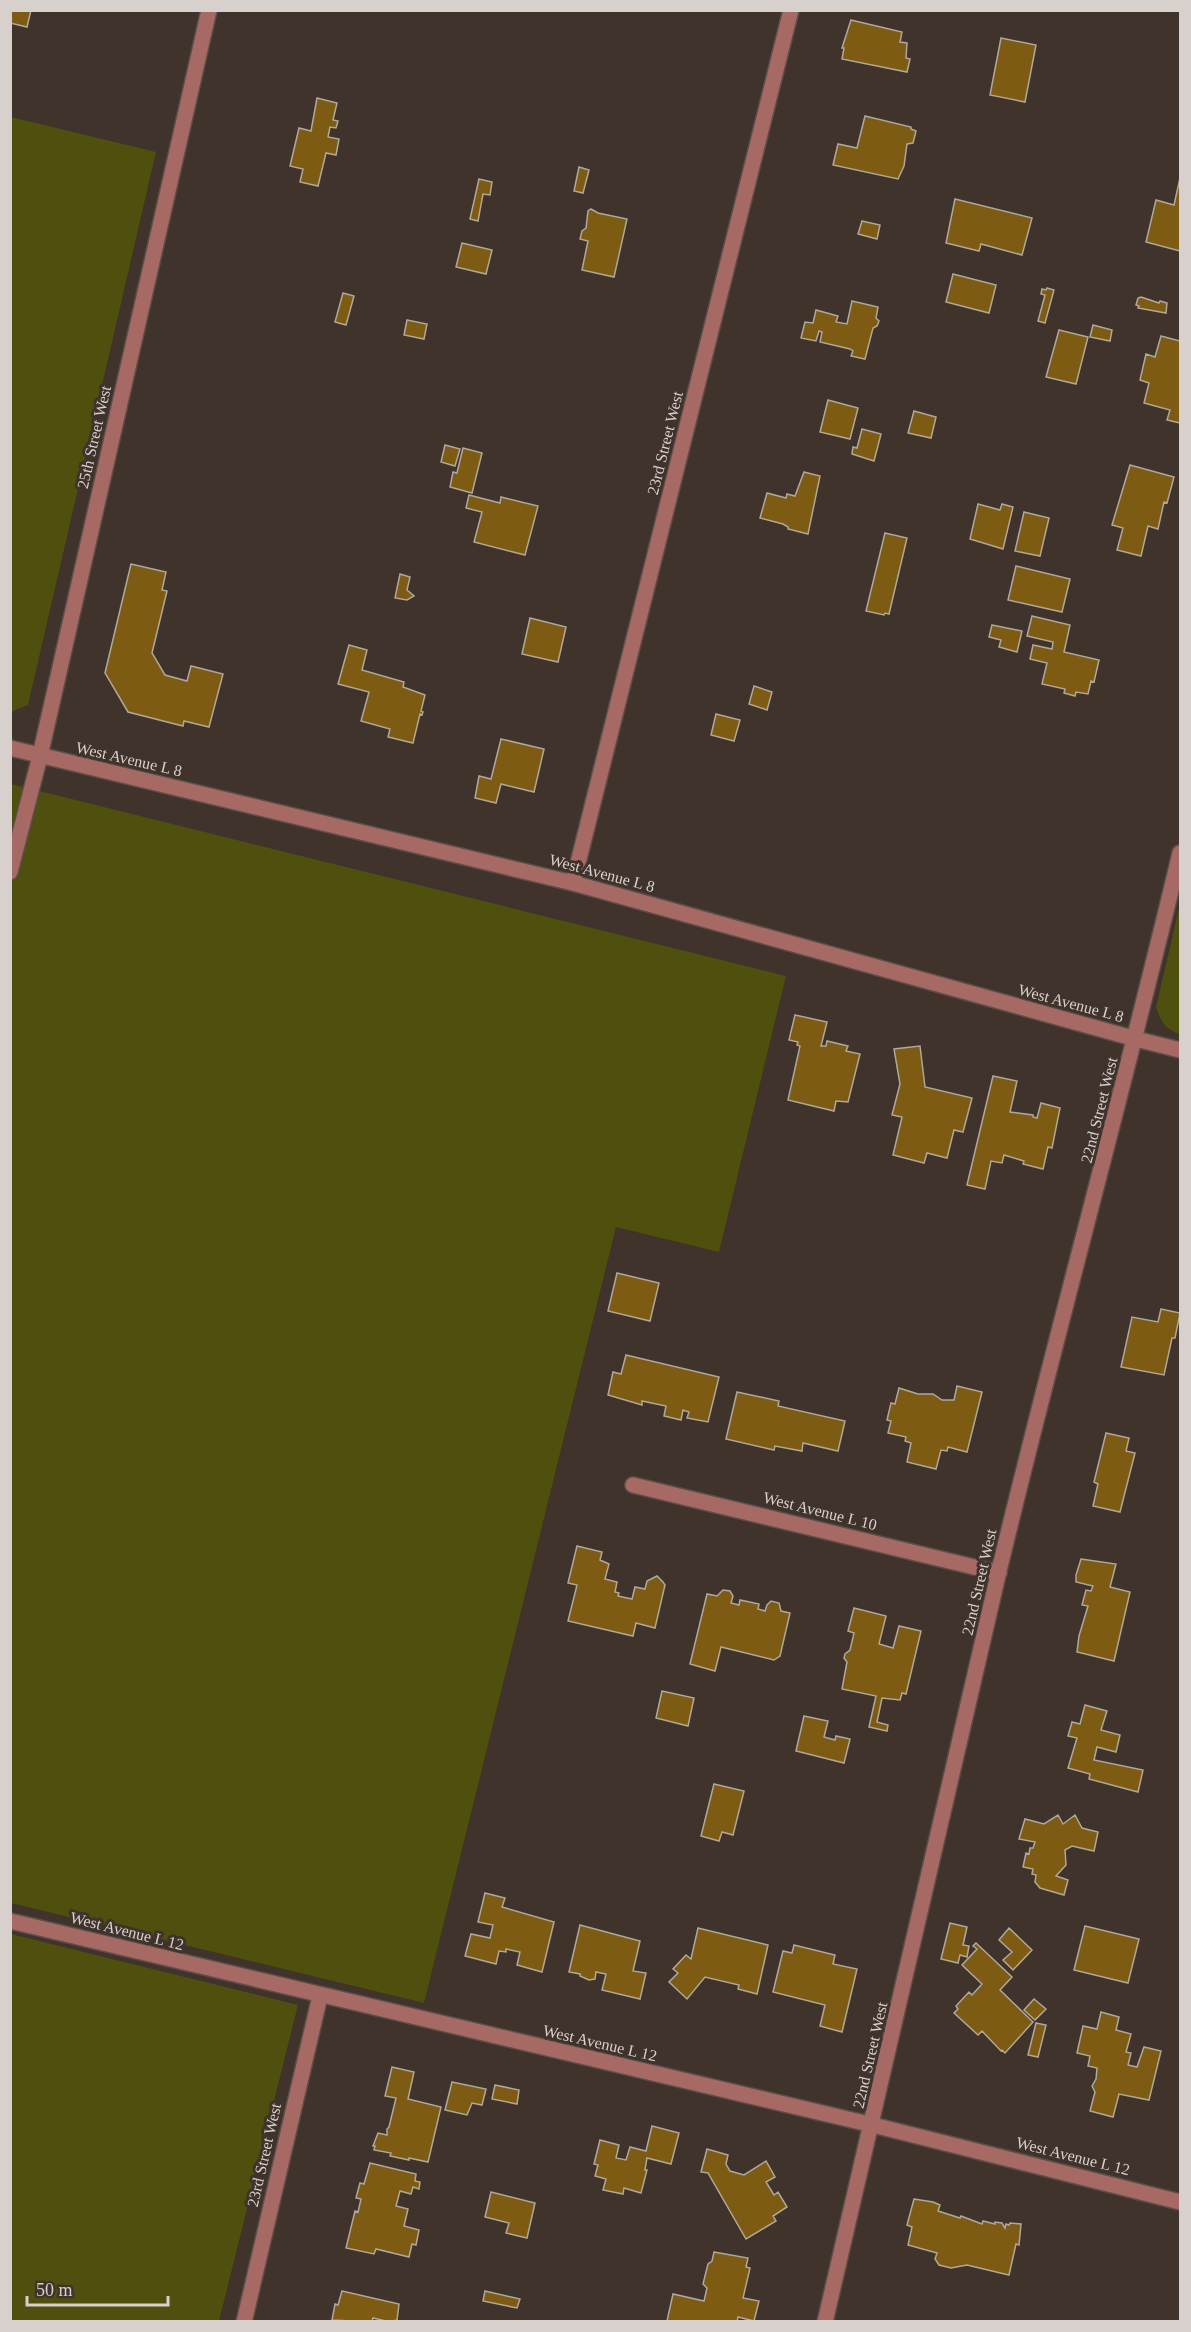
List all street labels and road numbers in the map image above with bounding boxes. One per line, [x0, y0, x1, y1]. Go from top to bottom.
street label: 25th Street West [74, 383, 114, 490]
street label: 23rd Street West [644, 389, 686, 496]
street label: West Avenue L 8 [74, 739, 184, 779]
street label: West Avenue L 8 [547, 851, 657, 895]
street label: West Avenue L 8 [1016, 981, 1126, 1025]
street label: 22nd Street West [1078, 1055, 1121, 1165]
street label: West Avenue L 10 [761, 1489, 879, 1533]
street label: 22nd Street West [959, 1527, 1000, 1637]
street label: West Avenue L 12 [68, 1909, 186, 1953]
street label: 22nd Street West [850, 2000, 891, 2110]
street label: West Avenue L 12 [541, 2022, 659, 2064]
street label: 23rd Street West [244, 2101, 284, 2209]
street label: West Avenue L 12 [1014, 2134, 1132, 2178]

